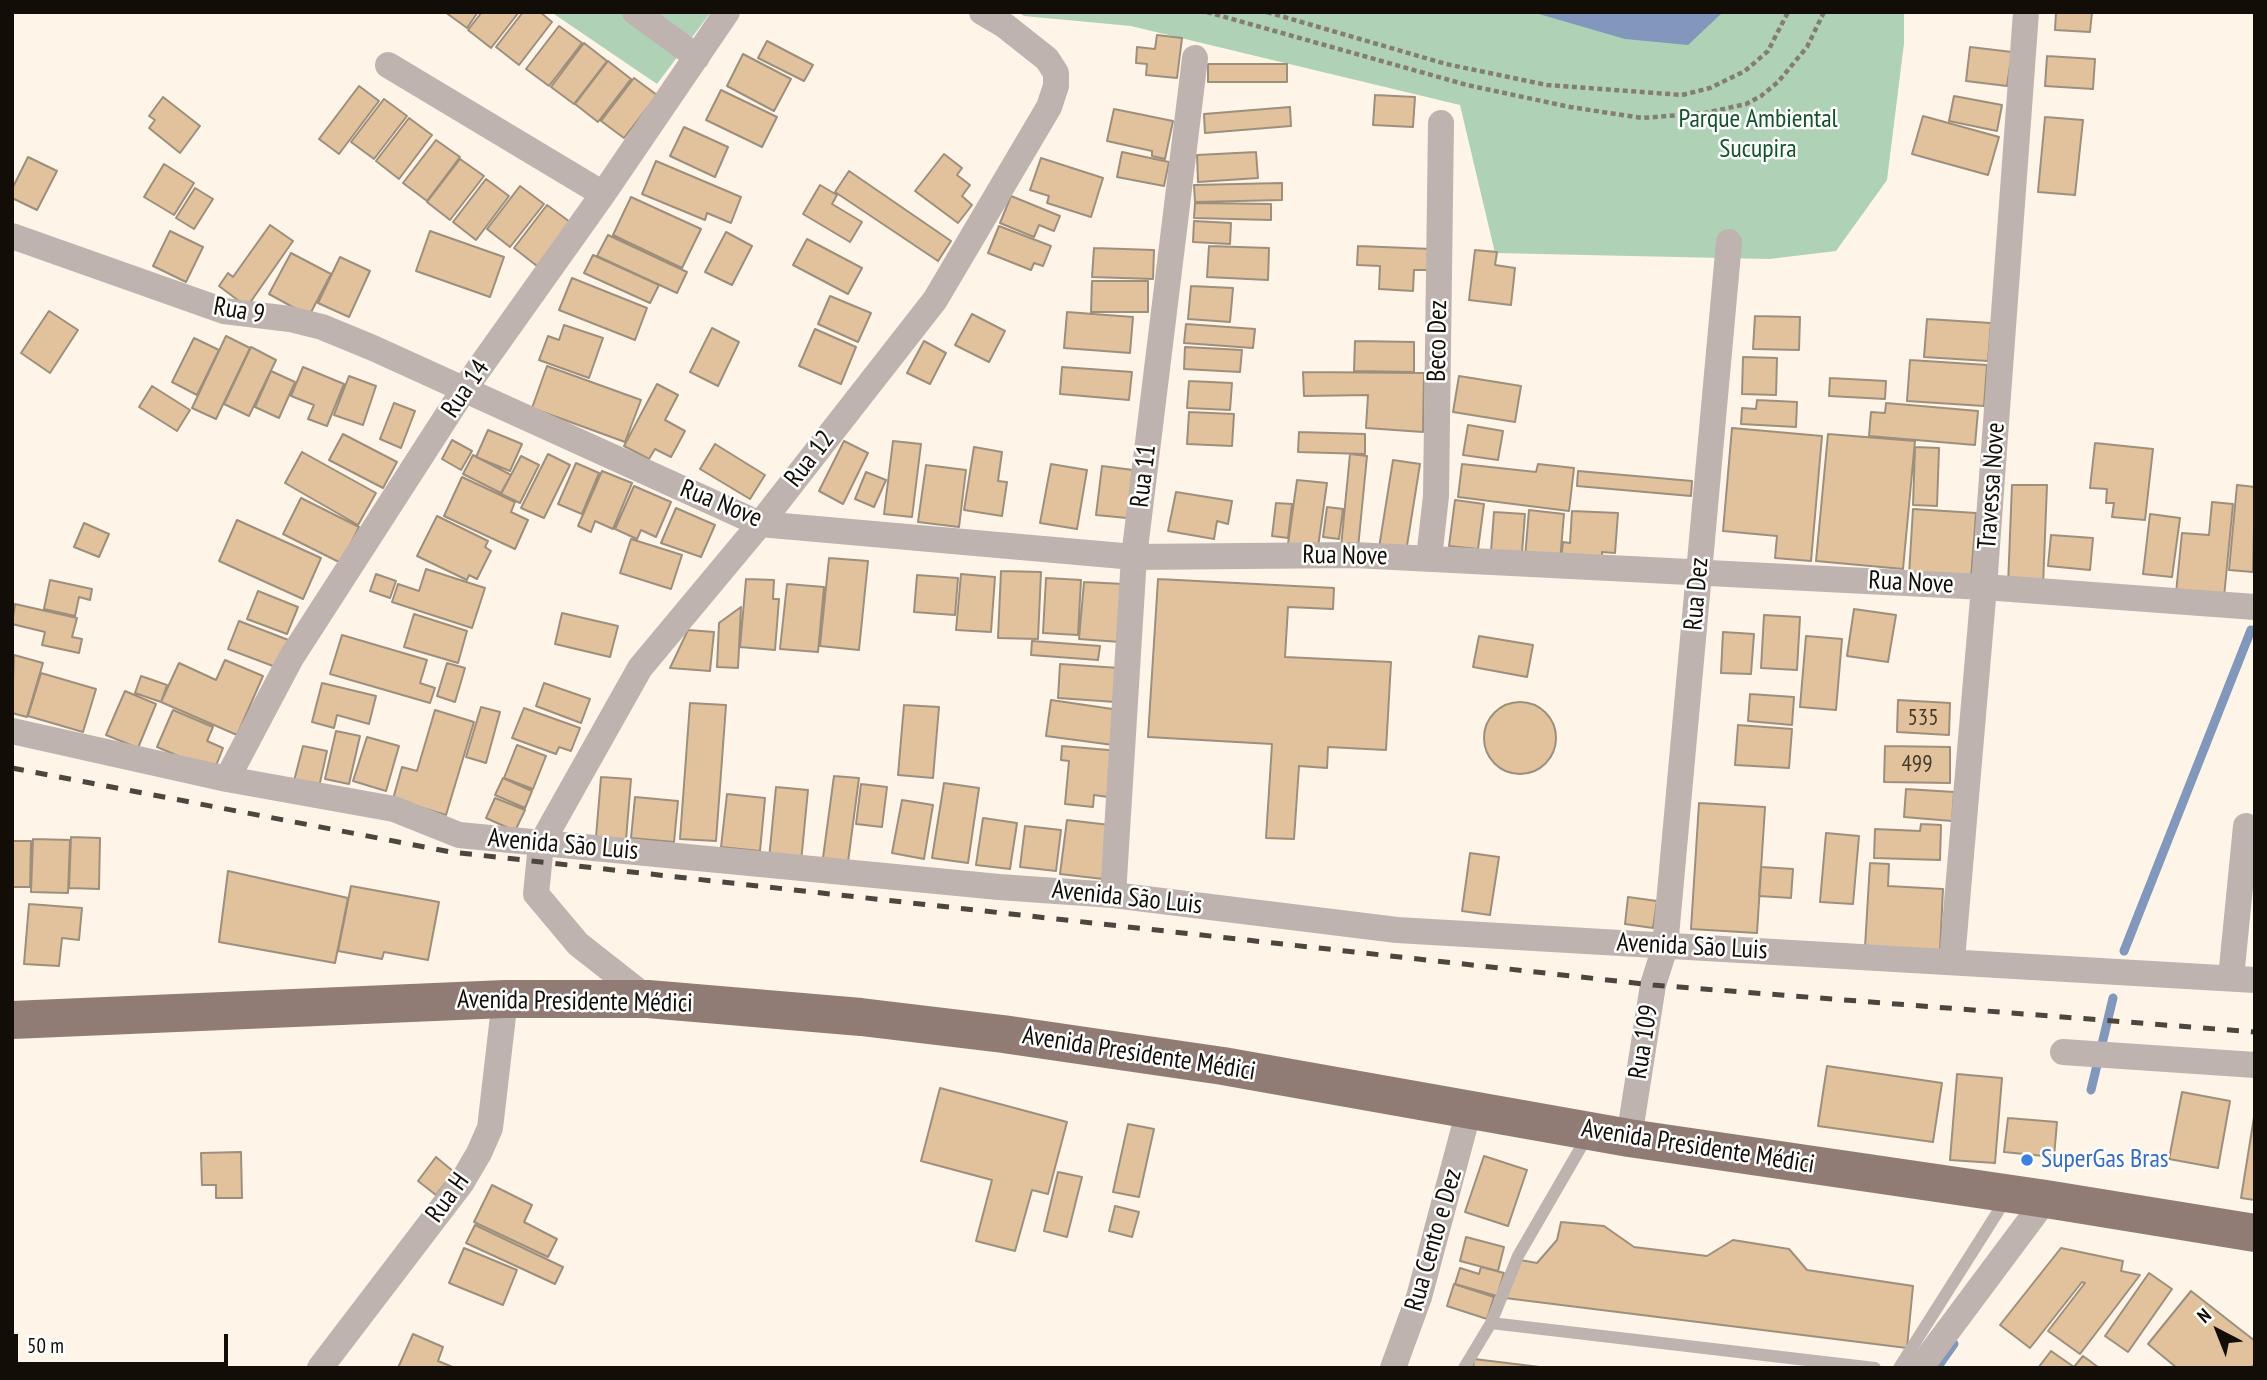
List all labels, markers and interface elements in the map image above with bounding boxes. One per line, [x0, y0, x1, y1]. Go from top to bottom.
park label: Parque Ambiental Sucupira [1678, 104, 1838, 166]
street label: Rua 9 [211, 291, 267, 331]
street label: Beco Dez [1422, 300, 1454, 382]
street label: Rua 14 [435, 354, 497, 424]
street label: Travessa Nove [1972, 422, 2012, 550]
street label: Rua 12 [778, 425, 842, 493]
street label: Rua 11 [1125, 443, 1163, 509]
street label: Rua Nove [676, 474, 766, 534]
street label: Rua Nove [1302, 540, 1388, 572]
street label: Rua Dez [1678, 556, 1716, 632]
street label: Rua Nove [1868, 565, 1954, 601]
house number: 535 [1907, 704, 1939, 732]
house number: 499 [1901, 750, 1933, 778]
street label: Avenida São Luis [486, 823, 640, 867]
street label: Avenida São Luis [1050, 875, 1204, 921]
street label: Avenida São Luis [1616, 927, 1768, 967]
street label: Avenida Presidente Médici [457, 984, 693, 1020]
street label: Rua 109 [1623, 1003, 1665, 1081]
street label: Avenida Presidente Médici [1020, 1020, 1258, 1088]
street label: Avenida Presidente Médici [1579, 1113, 1817, 1181]
place label: SuperGas Bras [2041, 1144, 2169, 1176]
marker: SuperGas Bras [2019, 1152, 2035, 1168]
street label: Rua Cento e Dez [1399, 1165, 1469, 1315]
street label: Rua H [420, 1167, 476, 1229]
north arrow [2183, 1296, 2253, 1366]
text: N [2192, 1303, 2216, 1328]
scale bar [18, 1320, 231, 1364]
text: 50 m [27, 1332, 64, 1359]

